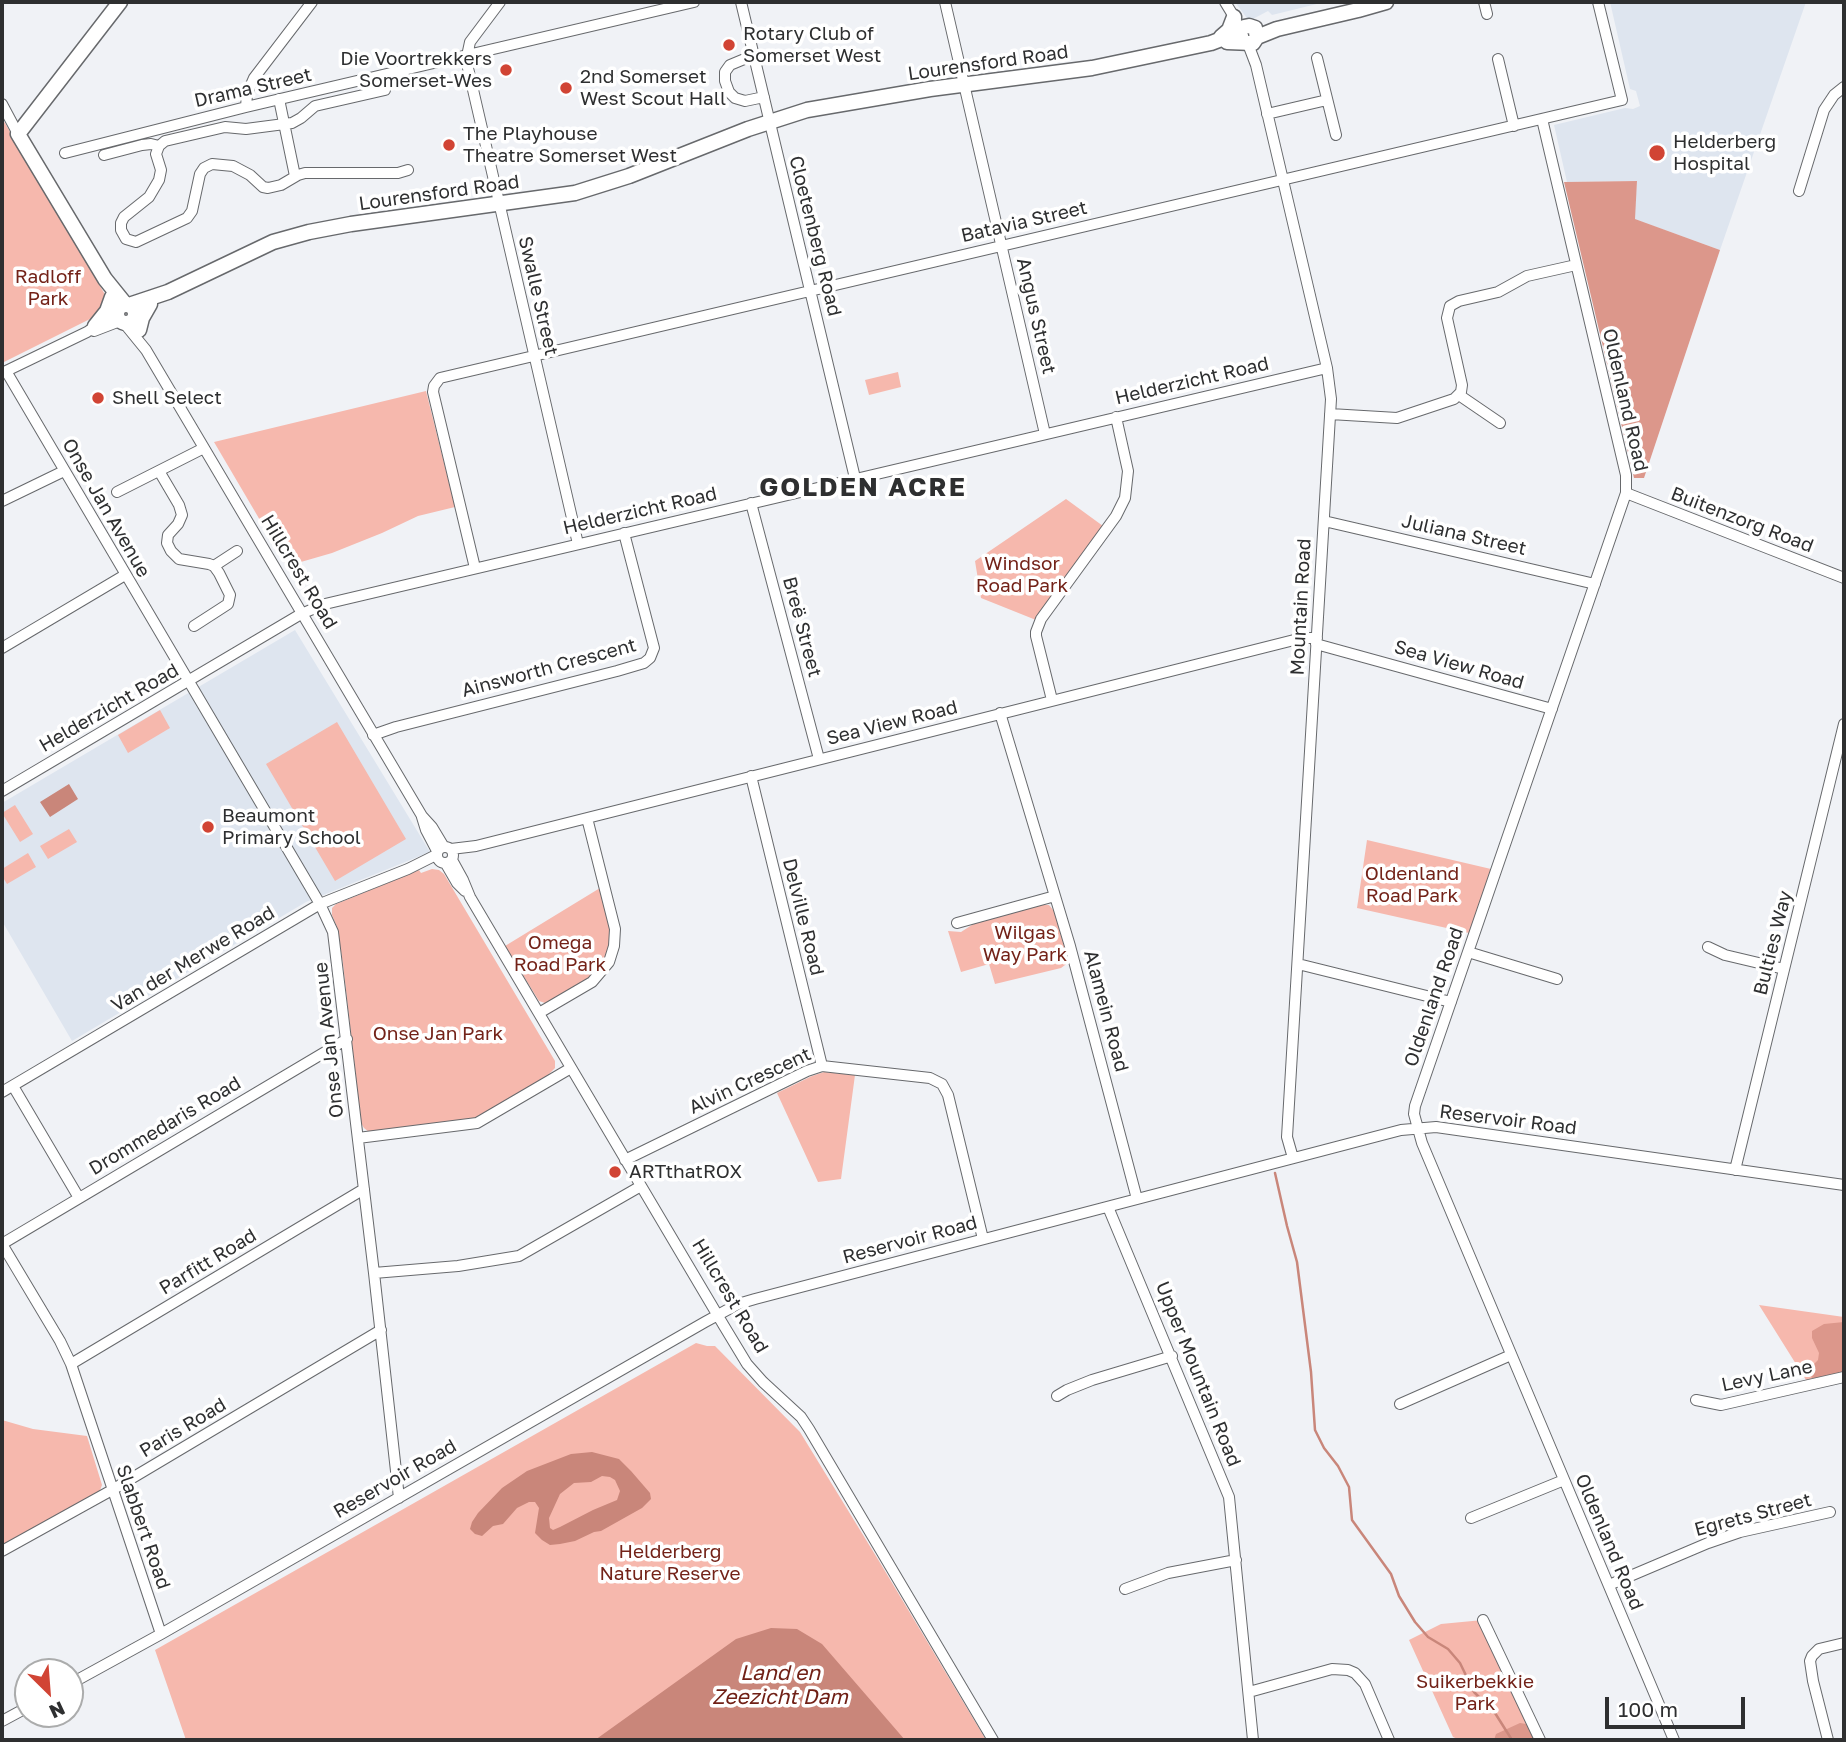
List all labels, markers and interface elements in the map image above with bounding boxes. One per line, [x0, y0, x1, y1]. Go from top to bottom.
place label: Rotary Club of Somerset West [743, 23, 881, 67]
marker: Rotary Club of Somerset West [721, 37, 737, 53]
street label: Lourensford Road [906, 40, 1070, 86]
place label: Die Voortrekkers Somerset-Wes [340, 48, 492, 92]
marker: Die Voortrekkers Somerset-Wes [498, 62, 514, 78]
street label: Drama Street [192, 63, 314, 113]
place label: 2nd Somerset West Scout Hall [580, 66, 726, 110]
marker: 2nd Somerset West Scout Hall [558, 80, 574, 96]
place label: The Playhouse Theatre Somerset West [463, 123, 677, 167]
place label: Helderberg Hospital [1673, 131, 1776, 175]
marker: The Playhouse Theatre Somerset West [441, 137, 457, 153]
marker: Helderberg Hospital [1647, 143, 1667, 163]
street label: Cloetenberg Road [784, 153, 846, 319]
street label: Lourensford Road [357, 170, 521, 216]
street label: Batavia Street [959, 196, 1089, 248]
street label: Swalle Street [513, 234, 563, 358]
street label: Angus Street [1012, 256, 1060, 376]
park label: Radloff Park [15, 266, 81, 310]
street label: Oldenland Road [1597, 326, 1653, 474]
street label: Helderzicht Road [1113, 352, 1271, 410]
place label: Shell Select [112, 387, 222, 409]
marker: Shell Select [90, 390, 106, 406]
street label: Onse Jan Avenue [57, 435, 155, 581]
district label: GOLDEN ACRE [761, 472, 965, 504]
street label: Helderzicht Road [561, 482, 719, 540]
street label: Buitenzorg Road [1667, 482, 1817, 558]
street label: Juliana Street [1399, 510, 1529, 560]
street label: Hillcrest Road [256, 511, 342, 633]
street label: Mountain Road [1286, 538, 1316, 676]
park label: Windsor Road Park [976, 553, 1068, 597]
street label: Breë Street [778, 574, 826, 680]
street label: Ainsworth Crescent [459, 634, 639, 702]
street label: Sea View Road [1391, 636, 1527, 694]
street label: Helderzicht Road [35, 659, 183, 757]
street label: Sea View Road [824, 696, 960, 750]
place label: Beaumont Primary School [222, 805, 361, 849]
marker: Beaumont Primary School [200, 819, 216, 835]
street label: Delville Road [777, 856, 829, 978]
park label: Oldenland Road Park [1365, 863, 1459, 907]
street label: Bulties Way [1749, 888, 1797, 998]
street label: Van der Merwe Road [107, 901, 279, 1017]
park label: Wilgas Way Park [983, 922, 1067, 966]
street label: Oldenland Road [1399, 924, 1469, 1070]
park label: Omega Road Park [514, 932, 606, 976]
street label: Alamein Road [1079, 948, 1133, 1074]
street label: Onse Jan Avenue [309, 961, 349, 1119]
park label: Onse Jan Park [373, 1023, 503, 1045]
street label: Alvin Crescent [685, 1043, 815, 1119]
street label: Drommedaris Road [85, 1072, 245, 1180]
street label: Reservoir Road [1438, 1100, 1578, 1140]
place label: ARTthatROX [629, 1161, 742, 1183]
marker: ARTthatROX [607, 1164, 623, 1180]
street label: Reservoir Road [840, 1211, 980, 1269]
street label: Parfitt Road [155, 1224, 261, 1300]
street label: Hillcrest Road [687, 1235, 773, 1357]
street label: Upper Mountain Road [1150, 1278, 1246, 1470]
street label: Levy Lane [1719, 1355, 1815, 1397]
street label: Paris Road [136, 1393, 230, 1463]
street label: Reservoir Road [329, 1435, 461, 1523]
street label: Slabbert Road [111, 1462, 175, 1592]
street label: Oldenland Road [1570, 1470, 1648, 1614]
street label: Egrets Street [1692, 1488, 1814, 1542]
park label: Helderberg Nature Reserve [599, 1541, 741, 1585]
north arrow [14, 1658, 84, 1728]
water label: Land en Zeezicht Dam [712, 1660, 848, 1710]
park label: Suikerbekkie Park [1416, 1671, 1534, 1715]
scale bar [1608, 1682, 1748, 1726]
text: 100 m [1618, 1696, 1678, 1722]
text: N [46, 1697, 69, 1724]

